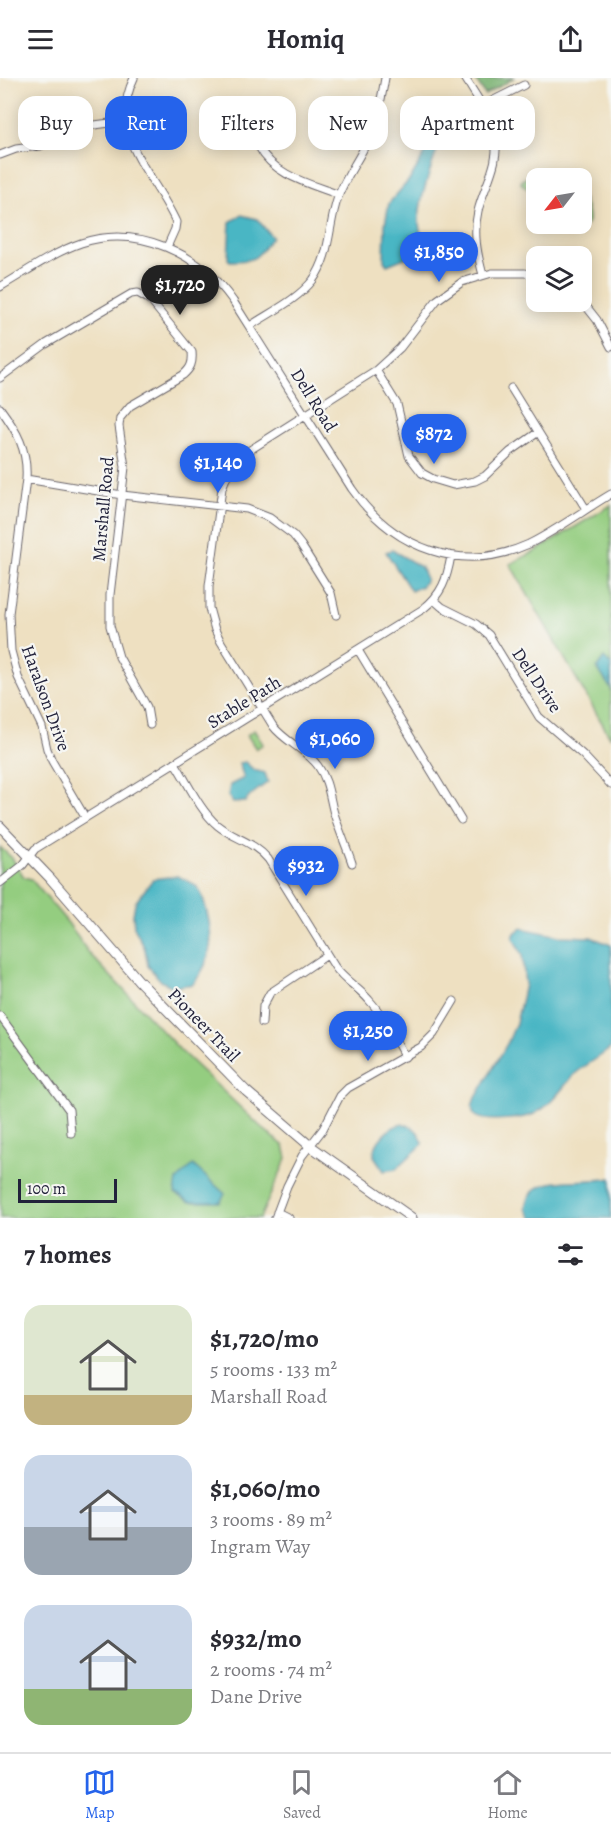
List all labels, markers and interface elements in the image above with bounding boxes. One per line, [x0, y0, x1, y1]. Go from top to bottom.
text: Homiq [266, 21, 345, 57]
icon: menu [24, 23, 57, 56]
icon: share [554, 23, 587, 56]
chip: Buy [18, 96, 93, 150]
chip: Rent [105, 96, 187, 150]
chip: Filters [199, 96, 296, 150]
chip: New [308, 96, 388, 150]
chip: Apartment [400, 96, 535, 150]
north arrow [526, 168, 592, 234]
map controls [526, 168, 592, 312]
pin: $1,850 [390, 232, 488, 283]
text: $1,850 [414, 238, 464, 265]
button: layers [526, 246, 592, 312]
pin: $1,720 [131, 265, 229, 316]
text: $1,720 [155, 271, 205, 298]
street label: Dell Road [285, 364, 343, 437]
pin: $872 [398, 414, 470, 465]
text: $872 [415, 420, 453, 447]
pin: $1,140 [169, 443, 267, 494]
text: $1,140 [194, 449, 242, 476]
street label: Marshall Road [86, 455, 120, 563]
street label: Haralson Drive [16, 642, 76, 754]
street label: Dell Drive [507, 643, 567, 717]
street label: Stable Path [203, 670, 286, 734]
pin: $1,060 [286, 719, 384, 770]
text: $1,060 [309, 725, 361, 752]
pin: $932 [270, 846, 342, 897]
text: $932 [288, 852, 324, 879]
street label: Pioneer Trail [163, 983, 246, 1068]
pin: $1,250 [319, 1011, 417, 1062]
text: $1,250 [343, 1017, 393, 1044]
scale bar [18, 1176, 117, 1204]
text: 100 m [27, 1178, 66, 1200]
text: 7 homes [24, 1237, 112, 1272]
icon: filters [554, 1238, 587, 1271]
text: $1,720/mo [210, 1321, 319, 1356]
icon: home [72, 1329, 144, 1401]
text: 5 rooms · 133 m² [210, 1356, 337, 1383]
text: Marshall Road [210, 1383, 327, 1410]
text: $1,060/mo [210, 1471, 320, 1506]
icon: home [72, 1479, 144, 1551]
text: 3 rooms · 89 m² [210, 1506, 332, 1533]
text: Ingram Way [210, 1533, 310, 1560]
text: $932/mo [210, 1621, 302, 1656]
icon: home [72, 1629, 144, 1701]
text: 2 rooms · 74 m² [210, 1656, 332, 1683]
text: Dane Drive [210, 1683, 302, 1710]
tab: Map [83, 1766, 116, 1824]
tab: Saved [283, 1766, 321, 1824]
tab: Home [487, 1766, 528, 1824]

